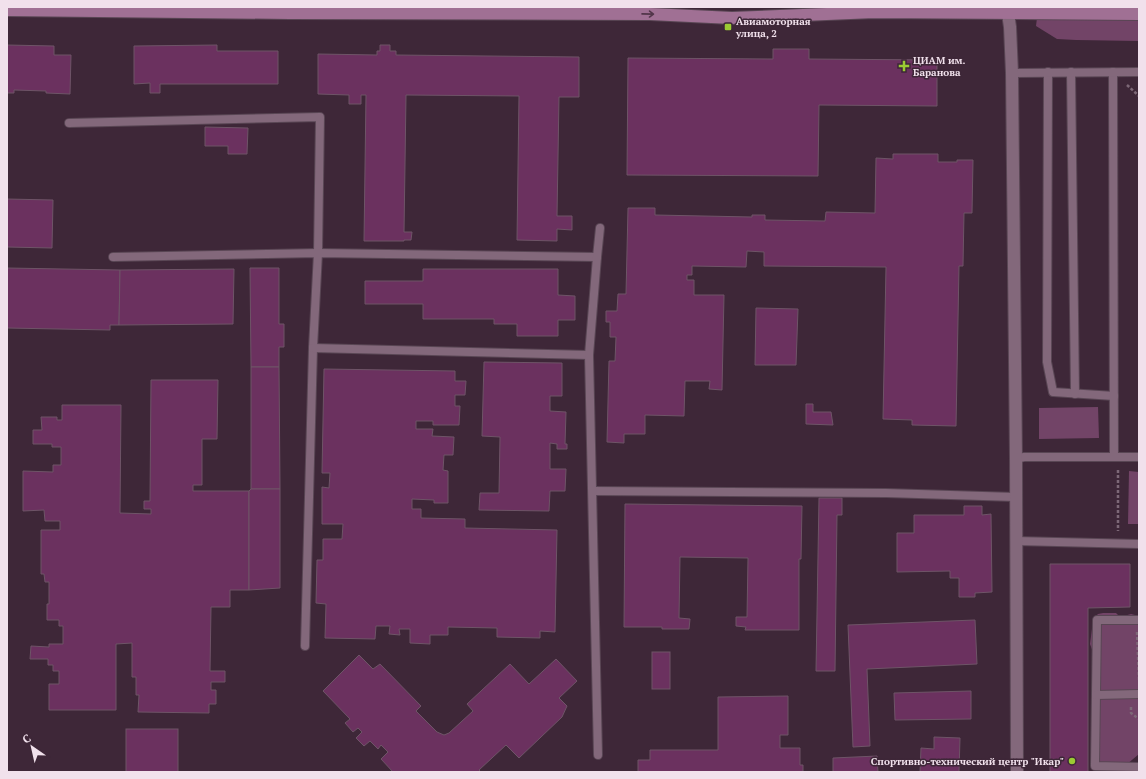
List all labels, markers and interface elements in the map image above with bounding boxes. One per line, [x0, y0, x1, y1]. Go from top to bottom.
one-way arrow [641, 10, 654, 18]
place label: Авиамоторная улица, 2 [735, 15, 811, 40]
marker: Авиамоторная улица, 2 [723, 22, 733, 32]
place label: ЦИАМ им. Баранова [913, 54, 966, 79]
marker: ЦИАМ им. Баранова [898, 60, 910, 72]
north arrow [12, 727, 52, 767]
text: С [20, 731, 33, 747]
place label: Спортивно-технический центр "Икар" [871, 755, 1064, 768]
marker: Спортивно-технический центр "Икар" [1067, 756, 1077, 766]

